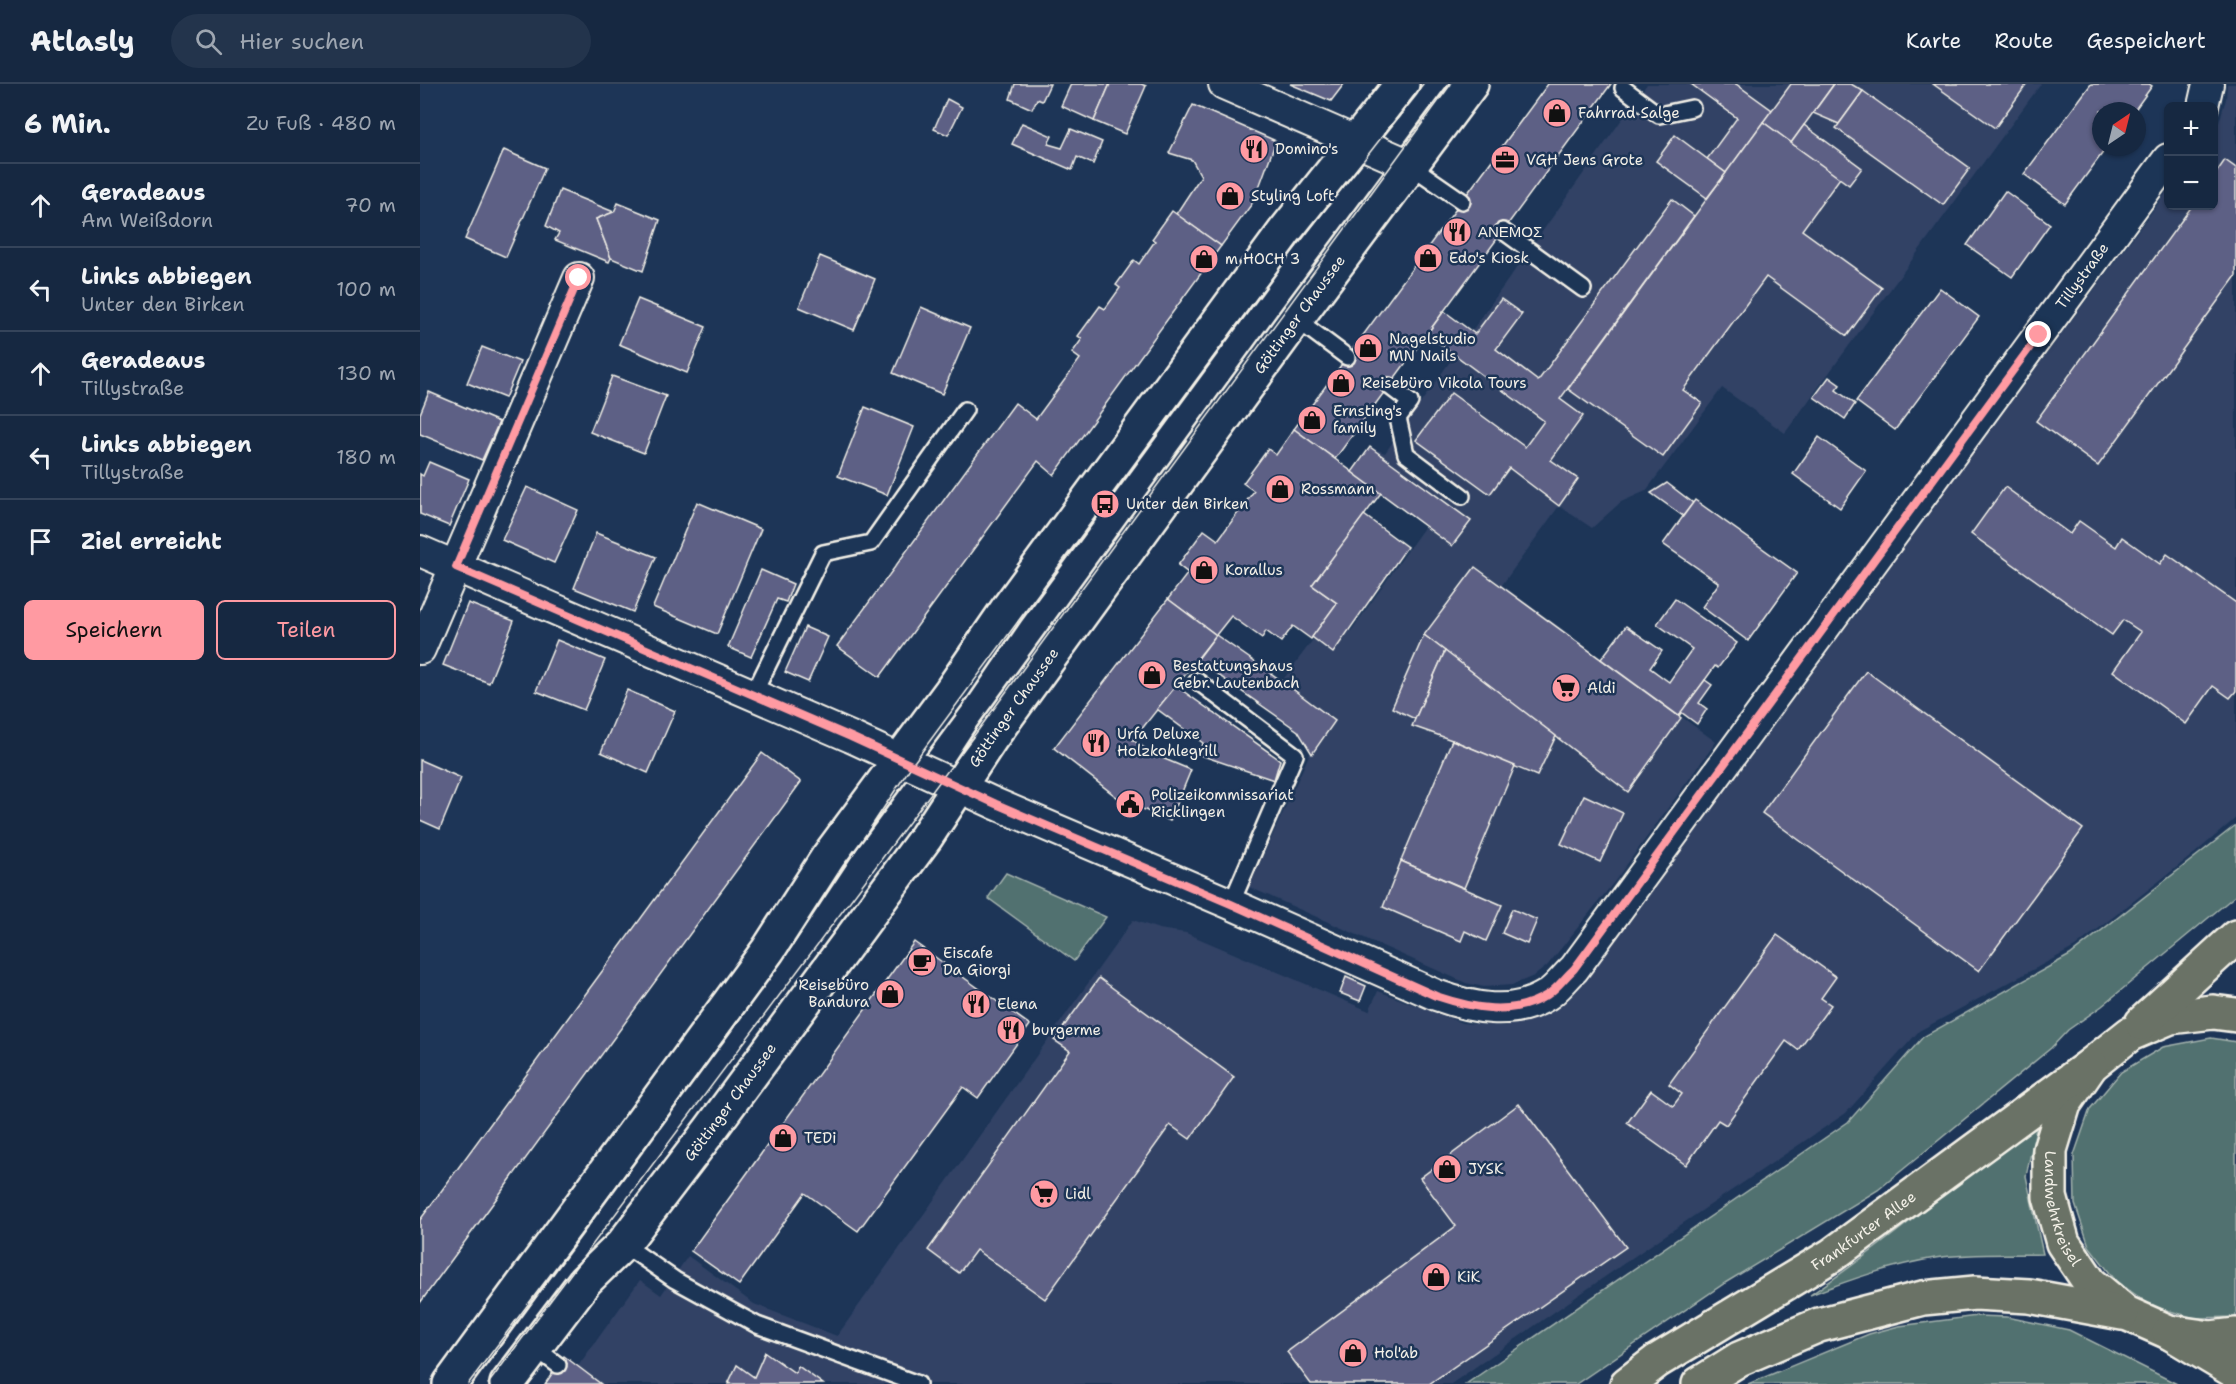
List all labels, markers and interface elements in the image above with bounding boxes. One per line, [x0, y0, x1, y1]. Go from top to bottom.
search box [171, 14, 591, 68]
text: Atlasly [30, 22, 135, 60]
icon: search [192, 25, 225, 58]
text: Hier suchen [240, 27, 364, 56]
text: Karte [1906, 27, 1961, 55]
text: Route [1994, 27, 2053, 55]
text: Gespeichert [2086, 27, 2206, 55]
shop icon: Fahrrad Salge [1541, 97, 1573, 129]
north arrow [2092, 102, 2146, 156]
map controls [2164, 102, 2218, 210]
button: + [2164, 102, 2218, 156]
place label: Fahrrad Salge [1578, 103, 1680, 123]
text: 6 Min. [24, 106, 111, 141]
text: Zu Fuß · 480 m [246, 110, 396, 136]
restaurant icon: Domino's [1238, 133, 1270, 165]
place label: Domino's [1275, 139, 1338, 159]
office icon: VGH Jens Grote [1489, 144, 1521, 176]
place label: VGH Jens Grote [1526, 150, 1643, 170]
button: − [2164, 156, 2218, 210]
text: Geradeaus [81, 178, 205, 207]
shop icon: Styling Loft [1214, 180, 1246, 212]
place label: Styling Loft [1251, 186, 1335, 206]
icon: ahead [24, 189, 57, 222]
text: 70 m [344, 192, 396, 218]
text: Am Weißdorn [81, 207, 213, 233]
restaurant icon: ΑΝΕΜΟΣ [1441, 216, 1473, 248]
place label: ΑΝΕΜΟΣ [1478, 222, 1542, 242]
street label: Tillystraße [2051, 239, 2113, 313]
shop icon: Edo's Kiosk [1412, 242, 1444, 274]
shop icon: m HOCH 3 [1188, 243, 1220, 275]
place label: Edo's Kiosk [1449, 248, 1529, 268]
place label: m HOCH 3 [1225, 249, 1300, 269]
street label: Göttinger Chaussee [1249, 251, 1350, 378]
text: Links abbiegen [81, 262, 252, 291]
route start [565, 264, 591, 290]
icon: left [24, 273, 57, 306]
text: 100 m [336, 276, 396, 302]
text: Unter den Birken [81, 291, 244, 317]
route end [2025, 321, 2051, 347]
place label: Nagelstudio MN Nails [1389, 329, 1476, 366]
shop icon: Nagelstudio MN Nails [1352, 332, 1384, 364]
text: Geradeaus [81, 346, 205, 375]
icon: ahead [24, 357, 57, 390]
text: 130 m [337, 360, 396, 386]
shop icon: Reisebüro Vikola Tours [1325, 367, 1357, 399]
place label: Reisebüro Vikola Tours [1362, 373, 1527, 393]
text: Tillystraße [81, 375, 184, 401]
place label: Ernsting's family [1333, 401, 1403, 438]
shop icon: Ernsting's family [1296, 404, 1328, 436]
text: Links abbiegen [81, 430, 252, 459]
icon: left [24, 441, 57, 474]
text: 180 m [336, 444, 396, 470]
text: Tillystraße [81, 459, 184, 485]
shop icon: Rossmann [1264, 473, 1296, 505]
place label: Rossmann [1301, 479, 1375, 499]
bus stop icon: Unter den Birken [1089, 488, 1121, 520]
place label: Unter den Birken [1126, 494, 1249, 514]
icon: arrive [24, 525, 57, 558]
text: Ziel erreicht [81, 527, 222, 556]
shop icon: Korallus [1188, 554, 1220, 586]
place label: Korallus [1225, 560, 1283, 580]
button: Speichern [24, 600, 204, 660]
button: Teilen [216, 600, 396, 660]
street label: Göttinger Chaussee [964, 644, 1063, 771]
place label: Bestattungshaus Gebr. Lautenbach [1173, 656, 1300, 693]
shop icon: Bestattungshaus Gebr. Lautenbach [1136, 659, 1168, 691]
supermarket icon: Aldi [1550, 672, 1582, 704]
place label: Aldi [1587, 678, 1616, 698]
place label: Urfa Deluxe Holzkohlegrill [1117, 724, 1218, 761]
restaurant icon: Urfa Deluxe Holzkohlegrill [1080, 727, 1112, 759]
place label: Polizeikommissariat Ricklingen [1151, 785, 1294, 822]
public building icon: Polizeikommissariat Ricklingen [1114, 788, 1146, 820]
place label: Eiscafe Da Giorgi [943, 943, 1011, 980]
cafe icon: Eiscafe Da Giorgi [906, 946, 938, 978]
place label: Reisebüro Bandura [798, 975, 870, 1012]
shop icon: Reisebüro Bandura [874, 978, 906, 1010]
restaurant icon: Elena [960, 988, 992, 1020]
place label: Elena [997, 994, 1038, 1014]
restaurant icon: burgerme [995, 1014, 1027, 1046]
place label: burgerme [1032, 1020, 1101, 1040]
street label: Göttinger Chaussee [680, 1039, 781, 1165]
shop icon: TEDi [767, 1122, 799, 1154]
place label: TEDi [804, 1128, 836, 1148]
street label: Landwehrkreisel [2040, 1151, 2086, 1270]
shop icon: JYSK [1431, 1153, 1463, 1185]
place label: JYSK [1468, 1159, 1504, 1179]
supermarket icon: Lidl [1028, 1178, 1060, 1210]
place label: Lidl [1065, 1184, 1091, 1204]
street label: Frankfurter Allee [1808, 1187, 1920, 1275]
shop icon: KiK [1420, 1261, 1452, 1293]
place label: KiK [1457, 1267, 1481, 1287]
shop icon: Hol'ab [1337, 1337, 1369, 1369]
place label: Hol'ab [1374, 1343, 1418, 1363]

